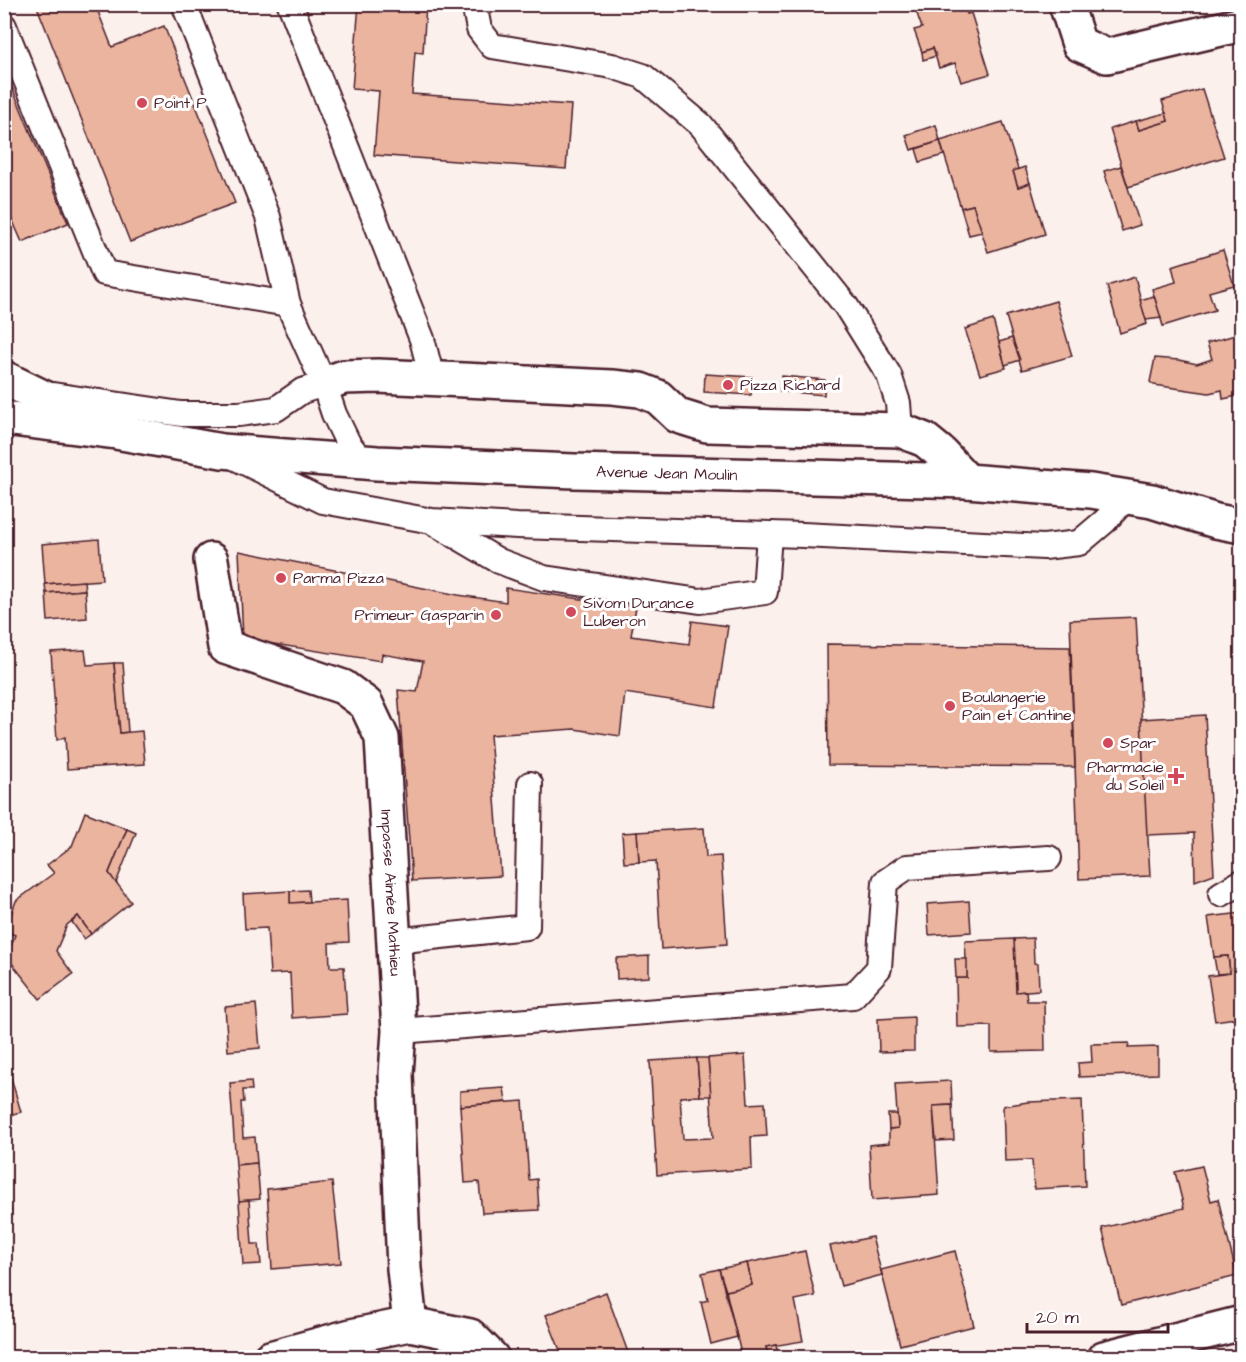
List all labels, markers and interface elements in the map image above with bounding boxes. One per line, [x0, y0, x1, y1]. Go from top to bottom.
place label: Point P [154, 92, 207, 114]
marker: Point P [135, 96, 149, 110]
place label: Pizza Richard [740, 374, 840, 396]
marker: Pizza Richard [721, 378, 735, 392]
street label: Avenue Jean Moulin [596, 461, 738, 486]
place label: Parma Pizza [293, 567, 384, 589]
marker: Parma Pizza [274, 571, 288, 585]
place label: Sivom Durance Luberon [583, 592, 694, 632]
place label: Primeur Gasparin [355, 604, 484, 626]
marker: Sivom Durance Luberon [564, 605, 578, 619]
marker: Primeur Gasparin [489, 608, 503, 622]
place label: Boulangerie Pain et Cantine [962, 686, 1072, 726]
marker: Boulangerie Pain et Cantine [943, 699, 957, 713]
place label: Spar [1120, 732, 1156, 754]
marker: Spar [1101, 736, 1115, 750]
place label: Pharmacie du Soleil [1087, 756, 1164, 796]
marker: Pharmacie du Soleil [1169, 769, 1183, 783]
street label: Impasse Aimée Mathieu [375, 809, 407, 977]
scale bar [1027, 1296, 1168, 1334]
text: 20 m [1036, 1305, 1079, 1330]

